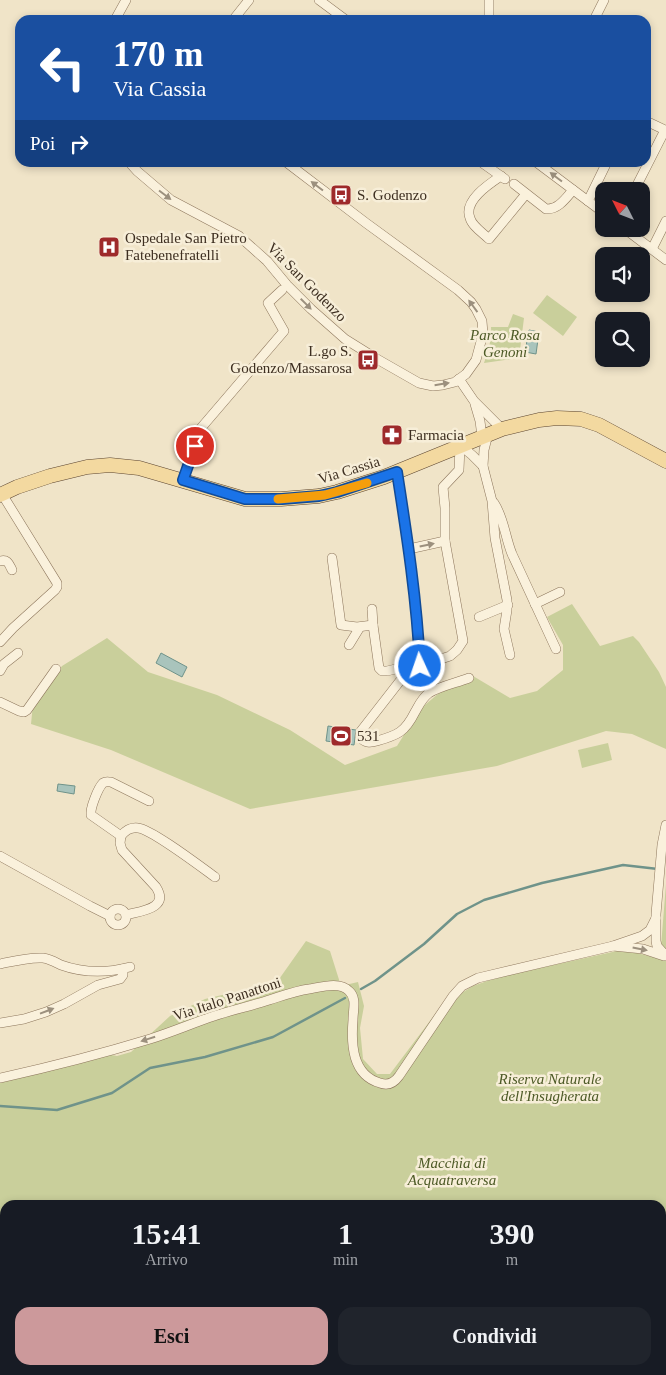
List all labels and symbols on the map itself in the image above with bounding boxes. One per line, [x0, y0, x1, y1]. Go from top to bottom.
one-way arrow [550, 172, 563, 183]
one-way arrow [311, 180, 324, 191]
north arrow [595, 182, 650, 238]
bus stop icon: S. Godenzo [329, 183, 353, 207]
place label: S. Godenzo [357, 187, 427, 203]
one-way arrow [158, 190, 171, 201]
place label: Ospedale San Pietro Fatebenefratelli [125, 230, 247, 263]
hospital icon: Ospedale San Pietro Fatebenefratelli [97, 235, 121, 259]
street label: Via San Godenzo [264, 239, 350, 325]
one-way arrow [299, 297, 311, 309]
one-way arrow [468, 300, 479, 313]
park label: Parco Rosa Genoni [469, 327, 540, 360]
place label: L.go S. Godenzo/Massarosa [230, 343, 352, 376]
bus stop icon: L.go S. Godenzo/Massarosa [356, 348, 380, 372]
one-way arrow [434, 380, 450, 388]
pharmacy icon: Farmacia [380, 423, 404, 447]
pin [174, 425, 216, 467]
place label: Farmacia [408, 427, 464, 443]
street label: Via Cassia [316, 453, 382, 487]
one-way arrow [420, 541, 435, 549]
position arrow [393, 639, 445, 691]
sports icon: 531 [329, 724, 353, 748]
place label: 531 [357, 728, 380, 744]
one-way arrow [632, 946, 648, 954]
street label: Via Italo Panattoni [171, 974, 283, 1024]
one-way arrow [40, 1007, 55, 1015]
one-way arrow [140, 1036, 155, 1044]
park label: Riserva Naturale dell'Insugherata [498, 1071, 602, 1104]
park label: Macchia di Acquatraversa [407, 1155, 496, 1188]

